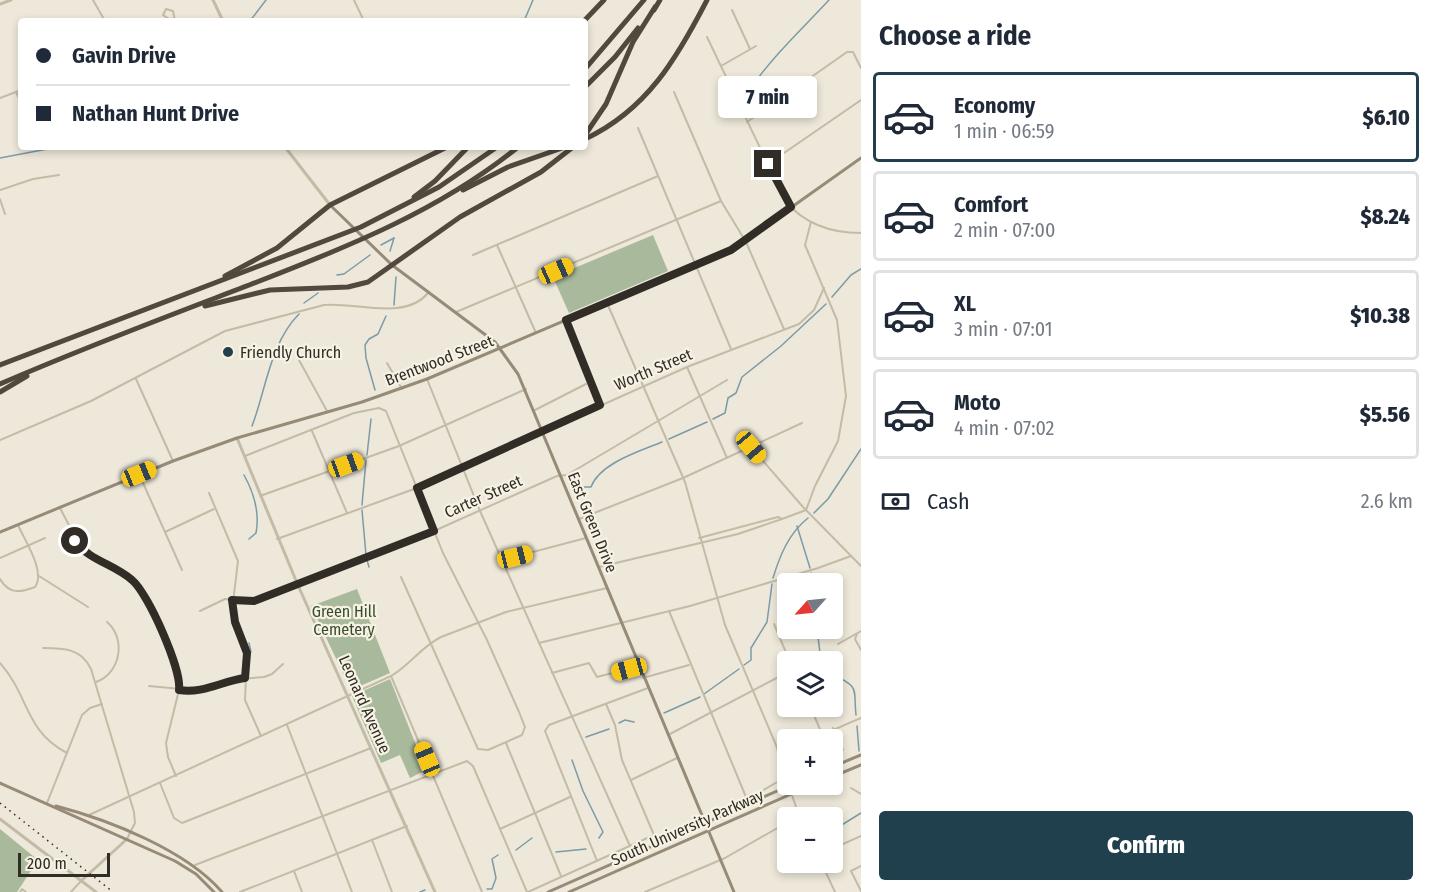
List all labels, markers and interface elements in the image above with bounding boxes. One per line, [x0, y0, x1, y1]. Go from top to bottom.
text: Choose a ride [879, 20, 1031, 52]
text: Gavin Drive [72, 42, 176, 69]
callout: 7 min [718, 77, 818, 119]
text: 7 min [746, 85, 789, 109]
icon: car [882, 90, 936, 144]
text: Economy [954, 92, 1035, 119]
text: Nathan Hunt Drive [72, 100, 239, 127]
text: $6.10 [1363, 104, 1410, 131]
text: 1 min · 06:59 [954, 119, 1054, 143]
route end [754, 150, 781, 177]
icon: car [882, 189, 936, 243]
text: Comfort [954, 191, 1028, 218]
text: $8.24 [1361, 203, 1410, 230]
text: 2 min · 07:00 [954, 218, 1055, 242]
car [536, 255, 576, 287]
icon: car [882, 288, 936, 342]
text: XL [954, 290, 976, 317]
text: $10.38 [1350, 302, 1410, 329]
text: 3 min · 07:01 [954, 317, 1052, 341]
street label: Brentwood Street [382, 331, 497, 390]
place label: Friendly Church [240, 343, 341, 362]
street label: Worth Street [611, 344, 696, 394]
marker: Friendly Church [221, 345, 235, 359]
icon: car [882, 387, 936, 441]
text: Moto [954, 389, 1001, 416]
text: $5.56 [1360, 401, 1410, 428]
text: 4 min · 07:02 [954, 416, 1054, 440]
car [733, 427, 769, 467]
car [326, 450, 366, 480]
car [119, 459, 159, 489]
street label: East Green Drive [564, 469, 621, 575]
street label: Carter Street [441, 471, 526, 522]
icon: cash [879, 485, 912, 518]
text: Cash [927, 488, 970, 515]
text: 2.6 km [1361, 489, 1413, 513]
route start [61, 527, 88, 554]
car [495, 544, 535, 570]
north arrow [777, 573, 843, 639]
map controls [777, 573, 843, 873]
park label: Green Hill Cemetery [312, 602, 376, 639]
button: layers [777, 651, 843, 717]
street label: Leonard Avenue [335, 652, 395, 756]
car [609, 656, 649, 682]
button: + [777, 729, 843, 795]
car [412, 739, 442, 779]
street label: South University Parkway [608, 785, 767, 870]
button: − [777, 807, 843, 873]
button: Confirm [879, 811, 1413, 880]
scale bar [18, 850, 110, 878]
text: 200 m [27, 854, 67, 873]

